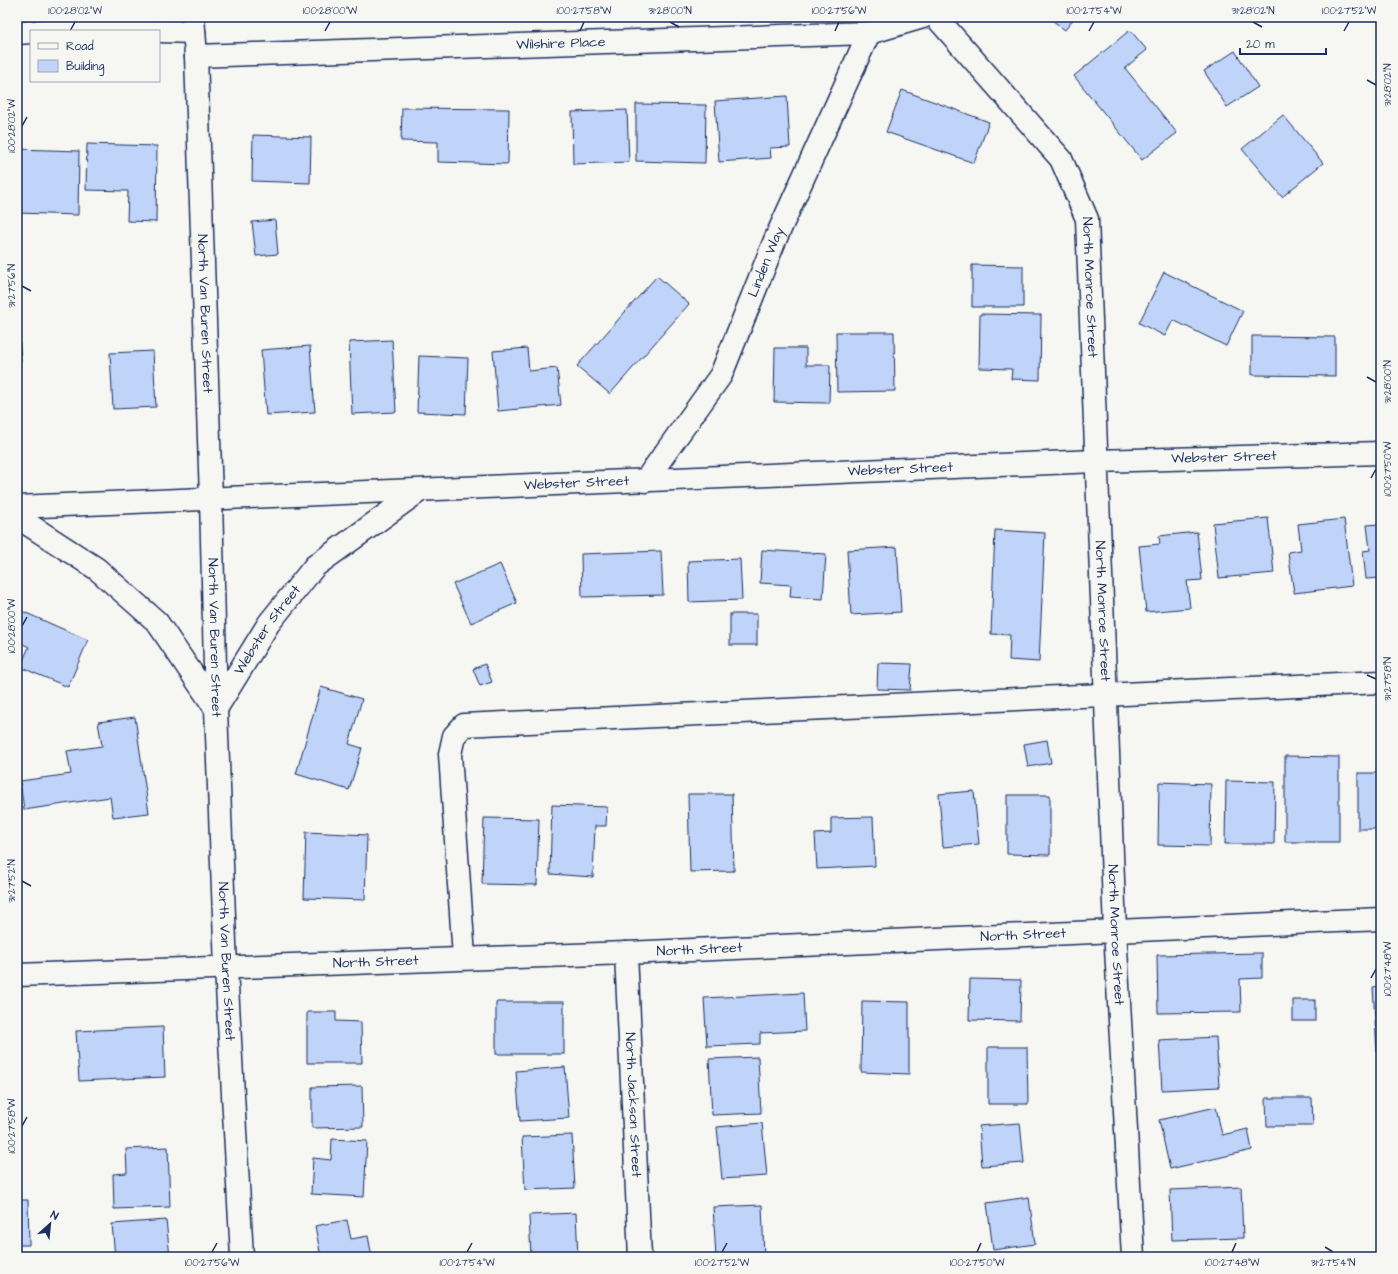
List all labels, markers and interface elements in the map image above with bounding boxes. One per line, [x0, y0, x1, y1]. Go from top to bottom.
text: 100°28'02"W [48, 4, 102, 18]
text: 100°28'00"W [303, 4, 358, 18]
text: 100°27'58"W [557, 4, 612, 18]
text: 31°28'00"N [648, 4, 692, 18]
text: 100°27'56"W [812, 4, 867, 18]
text: 100°27'54"W [1066, 4, 1122, 18]
text: 31°28'02"N [1231, 4, 1275, 18]
text: 100°27'52"W [1322, 4, 1377, 18]
legend [30, 30, 160, 82]
scale bar [1240, 30, 1326, 56]
street label: Wilshire Place [516, 32, 606, 55]
text: 20 m [1246, 36, 1275, 53]
text: Road [66, 38, 94, 55]
text: Building [66, 58, 104, 76]
text: 31°28'02"N [1381, 63, 1395, 107]
text: 100°28'02"W [5, 99, 19, 153]
street label: North Monroe Street [1077, 216, 1102, 359]
street label: Linden Way [743, 224, 790, 300]
street label: North Van Buren Street [192, 234, 217, 394]
text: 31°27'56"N [5, 264, 19, 308]
text: 31°28'00"N [1381, 360, 1395, 404]
text: 100°27'50"W [1381, 441, 1395, 496]
street label: Webster Street [1171, 446, 1277, 469]
street label: Webster Street [847, 457, 954, 482]
street label: Webster Street [523, 471, 630, 495]
street label: North Monroe Street [1090, 540, 1115, 682]
street label: North Van Buren Street [202, 558, 226, 718]
street label: Webster Street [229, 581, 306, 679]
text: 100°28'00"W [5, 598, 19, 653]
text: 31°27'58"N [1381, 657, 1395, 701]
text: 31°27'52"N [5, 859, 19, 903]
street label: North Monroe Street [1102, 864, 1129, 1006]
street label: North Van Buren Street [213, 881, 240, 1042]
street label: North Street [980, 923, 1067, 947]
street label: North Street [656, 938, 743, 962]
text: 100°27'48"W [1381, 941, 1395, 996]
street label: North Street [333, 950, 419, 974]
street label: North Jackson Street [620, 1032, 646, 1178]
text: 100°27'58"W [5, 1098, 19, 1153]
north arrow [30, 1204, 70, 1244]
text: N [48, 1207, 61, 1224]
text: 100°27'56"W [185, 1256, 240, 1270]
text: 100°27'54"W [439, 1256, 495, 1270]
text: 100°27'52"W [695, 1256, 750, 1270]
text: 100°27'50"W [950, 1256, 1005, 1270]
text: 100°27'48"W [1205, 1256, 1260, 1270]
text: 31°27'54"N [1311, 1256, 1355, 1270]

